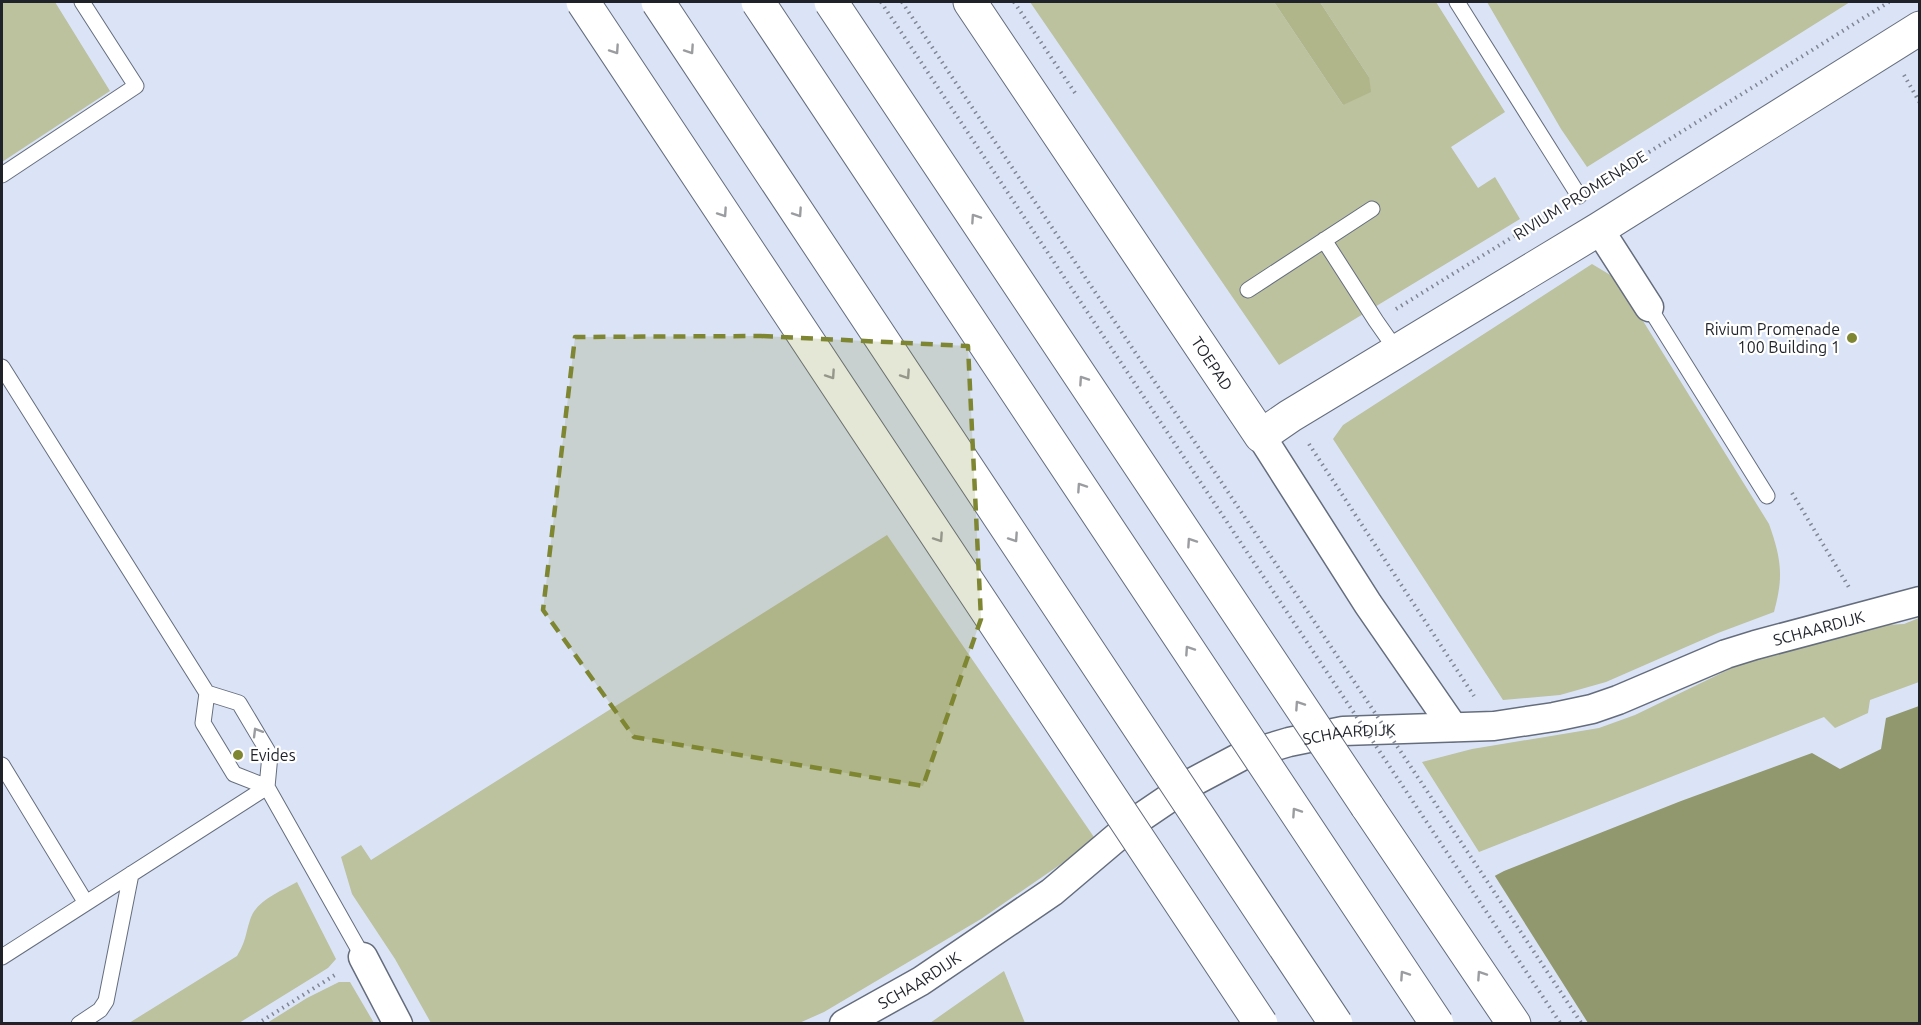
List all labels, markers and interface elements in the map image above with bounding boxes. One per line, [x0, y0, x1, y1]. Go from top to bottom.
one-way arrow [608, 44, 619, 55]
one-way arrow [683, 44, 694, 55]
street label: RIVIUM PROMENADE [1510, 147, 1650, 243]
one-way arrow [716, 206, 727, 217]
one-way arrow [791, 206, 802, 217]
one-way arrow [971, 214, 982, 225]
place label: Rivium Promenade 100 Building 1 [1705, 320, 1840, 356]
marker: Rivium Promenade 100 Building 1 [1845, 331, 1859, 345]
street label: TOEPAD [1188, 333, 1237, 393]
one-way arrow [824, 369, 835, 380]
one-way arrow [899, 369, 910, 380]
one-way arrow [1079, 376, 1090, 387]
one-way arrow [1077, 483, 1088, 494]
one-way arrow [932, 531, 943, 542]
one-way arrow [1006, 532, 1018, 542]
one-way arrow [1187, 538, 1198, 549]
street label: SCHAARDIJK [1771, 607, 1867, 649]
one-way arrow [1184, 646, 1196, 656]
one-way arrow [1296, 700, 1307, 711]
street label: SCHAARDIJK [1301, 720, 1396, 748]
one-way arrow [253, 728, 264, 738]
place label: Evides [250, 746, 296, 764]
marker: Evides [231, 748, 245, 762]
one-way arrow [1293, 808, 1304, 819]
street label: SCHAARDIJK [875, 948, 964, 1012]
one-way arrow [1400, 971, 1411, 982]
one-way arrow [1477, 971, 1488, 982]

